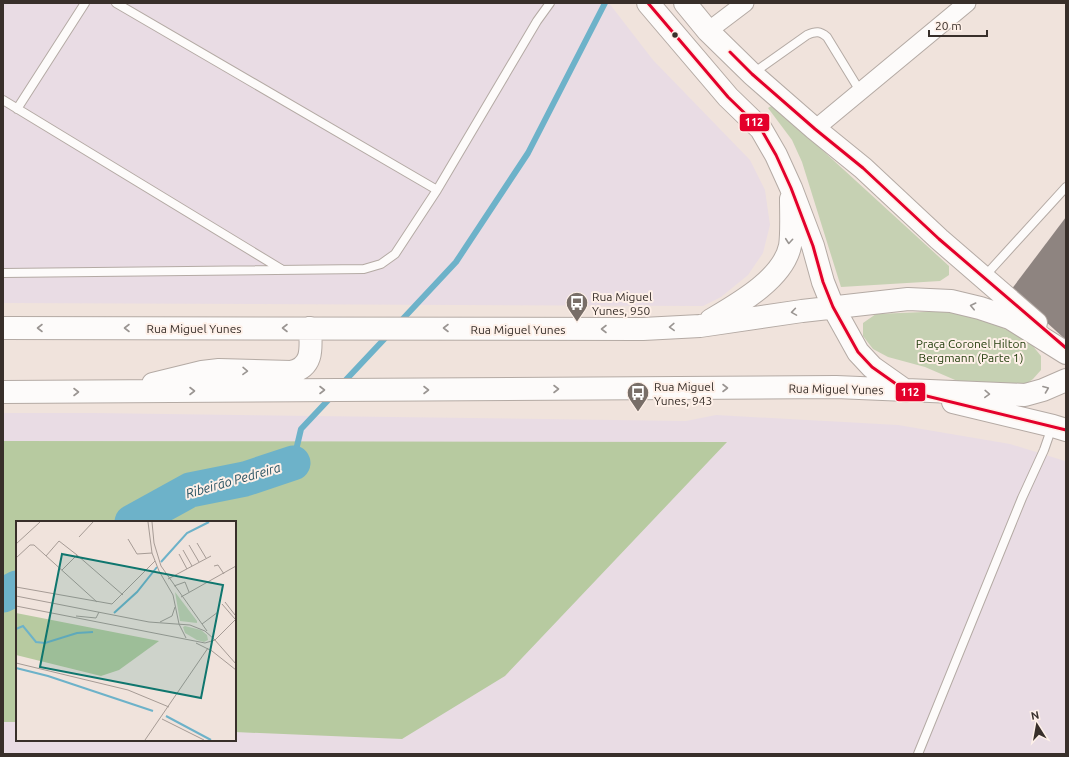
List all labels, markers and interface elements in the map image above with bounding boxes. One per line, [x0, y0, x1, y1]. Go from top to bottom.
scale bar [929, 12, 987, 38]
text: 20 m [935, 19, 962, 32]
unlabelled marker [670, 30, 680, 40]
line badge: 112 [739, 113, 770, 132]
text: 112 [745, 116, 763, 128]
one-way arrow [785, 238, 794, 244]
bus stop icon: Rua Miguel Yunes, 950 [564, 290, 590, 323]
place label: Rua Miguel Yunes, 950 [592, 290, 652, 317]
one-way arrow [970, 302, 977, 311]
one-way arrow [791, 307, 797, 316]
street label: Rua Miguel Yunes [146, 322, 242, 335]
street label: Rua Miguel Yunes [470, 323, 566, 336]
one-way arrow [669, 323, 675, 332]
one-way arrow [37, 324, 43, 332]
one-way arrow [124, 324, 130, 332]
one-way arrow [282, 324, 288, 332]
one-way arrow [443, 324, 449, 333]
one-way arrow [601, 325, 607, 333]
park label: Praça Coronel Hilton Bergmann (Parte 1) [916, 337, 1026, 365]
one-way arrow [242, 367, 248, 375]
bus stop icon: Rua Miguel Yunes, 943 [625, 380, 651, 413]
place label: Rua Miguel Yunes, 943 [654, 380, 714, 407]
street label: Rua Miguel Yunes [788, 382, 884, 396]
line badge: 112 [895, 382, 926, 402]
one-way arrow [722, 384, 728, 392]
one-way arrow [553, 385, 559, 393]
one-way arrow [1043, 385, 1050, 393]
one-way arrow [319, 386, 325, 395]
one-way arrow [423, 386, 429, 394]
text: 112 [901, 386, 919, 398]
one-way arrow [189, 387, 195, 395]
one-way arrow [73, 388, 79, 396]
one-way arrow [984, 390, 990, 398]
water label: Ribeirão Pedreira [184, 460, 282, 500]
inset map [16, 521, 236, 741]
north arrow [1017, 705, 1057, 745]
text: N [1030, 709, 1040, 722]

